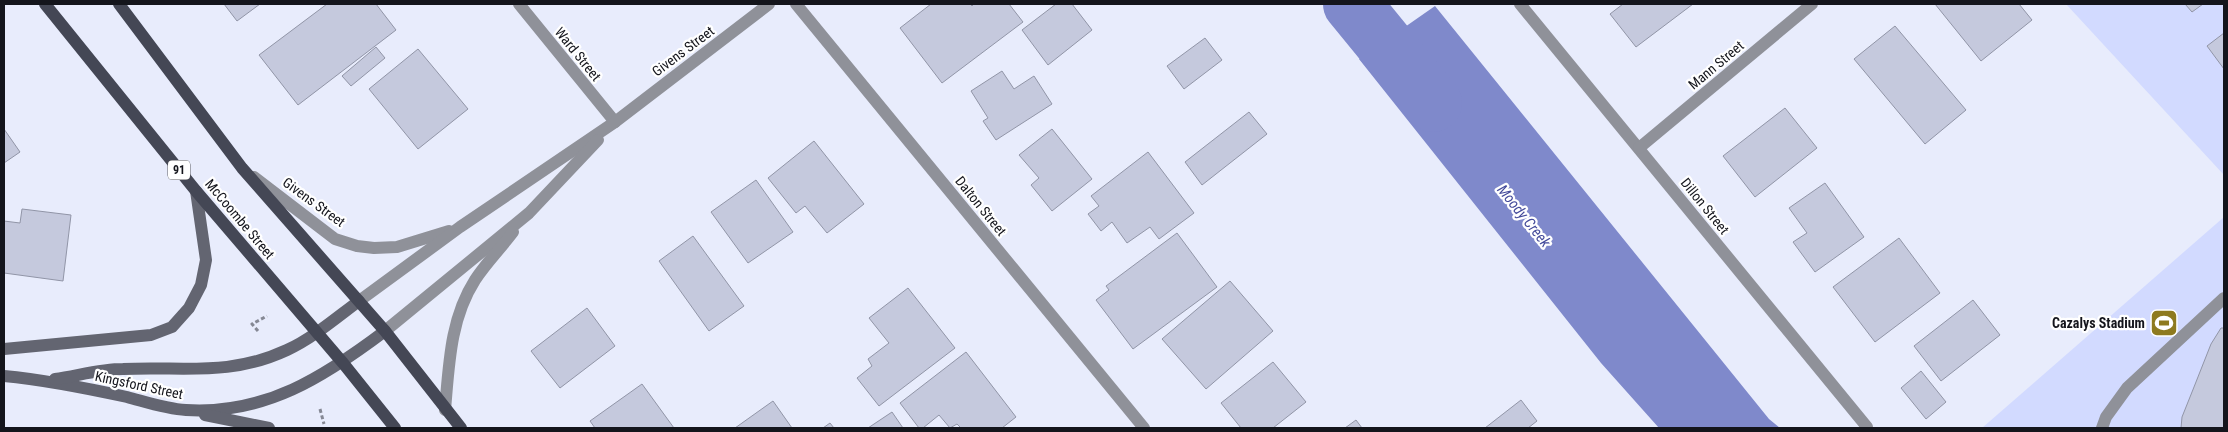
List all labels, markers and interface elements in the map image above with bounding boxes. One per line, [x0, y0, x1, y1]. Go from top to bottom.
street label: Givens Street [649, 23, 717, 79]
street label: Ward Street [552, 24, 604, 84]
street label: Mann Street [1685, 37, 1747, 93]
road number: 91 [168, 160, 190, 180]
street label: Dalton Street [952, 173, 1010, 239]
street label: Givens Street [280, 174, 348, 230]
street label: Dillon Street [1678, 175, 1732, 237]
street label: McCoombe Street [202, 176, 278, 262]
water label: Moody Creek [1493, 181, 1555, 251]
sports icon: Cazalys Stadium [2149, 308, 2179, 338]
place label: Cazalys Stadium [2052, 315, 2145, 331]
street label: Kingsford Street [94, 368, 184, 402]

